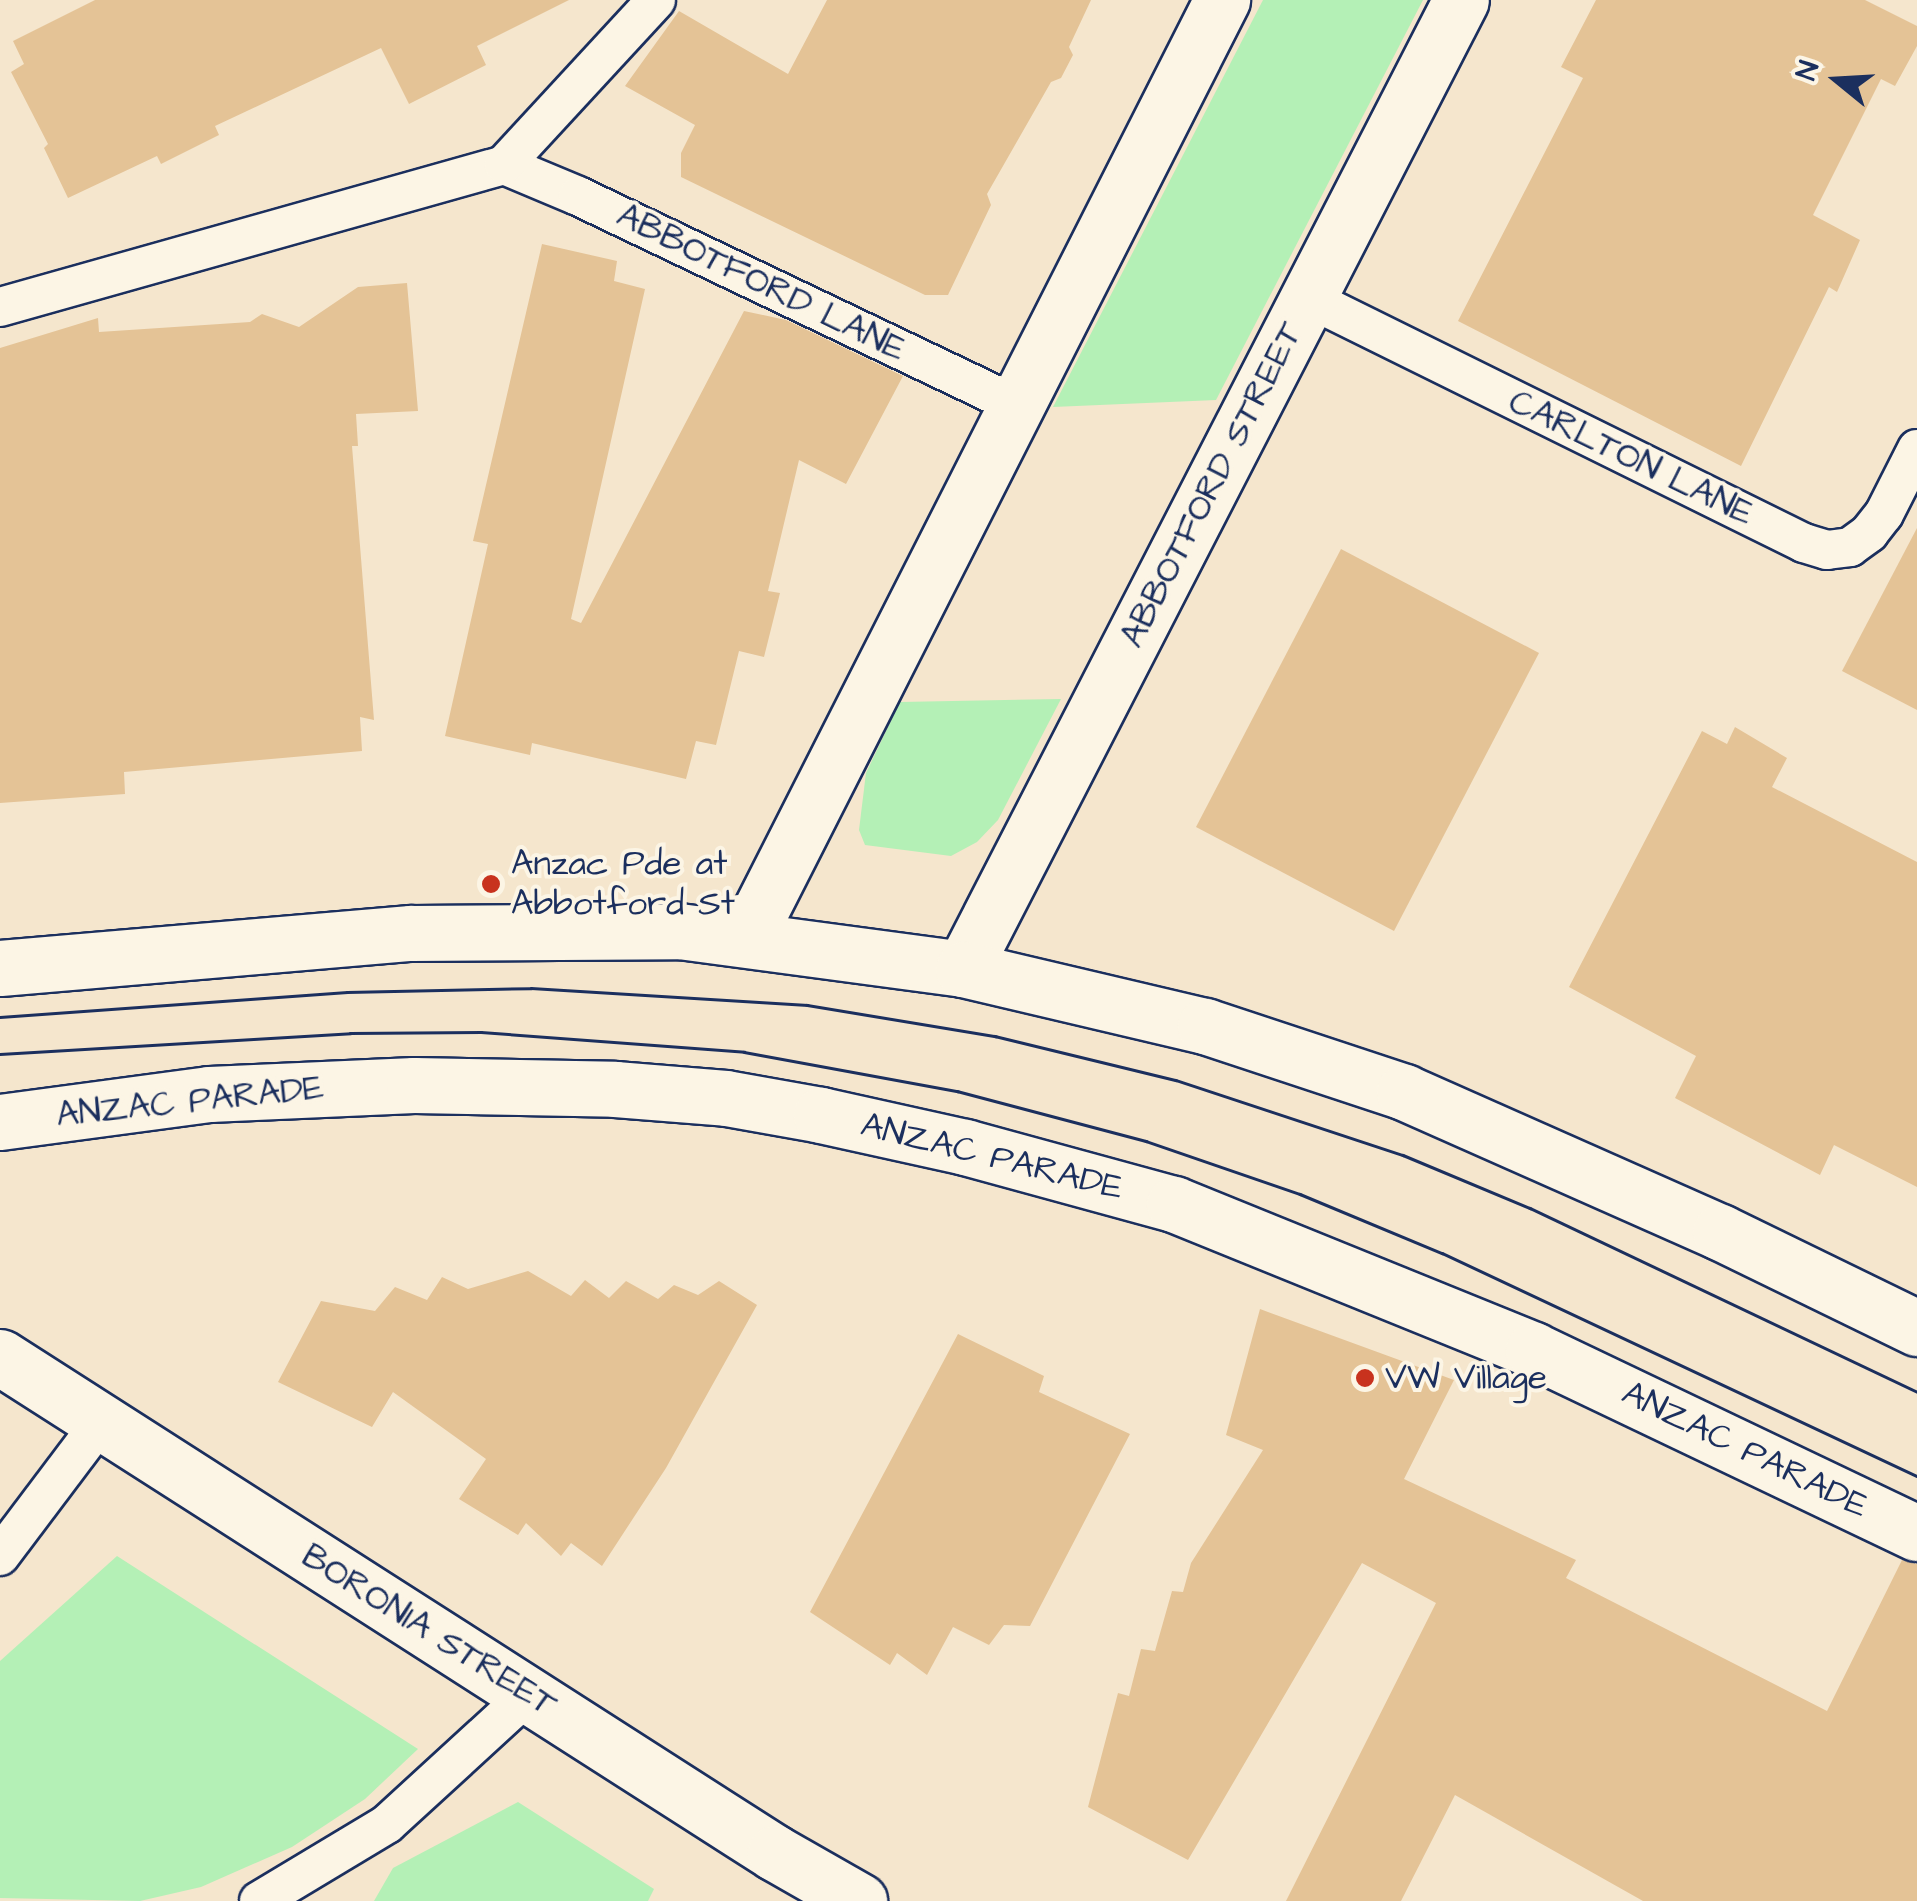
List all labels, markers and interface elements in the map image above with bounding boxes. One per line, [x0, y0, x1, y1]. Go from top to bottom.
north arrow [1787, 30, 1887, 130]
text: N [1787, 56, 1829, 85]
street label: ABBOTFORD LANE [610, 195, 912, 371]
street label: ABBOTFORD STREET [1112, 315, 1312, 655]
street label: CARLTON LANE [1502, 381, 1760, 535]
place label: Anzac Pde at Abbotford St [511, 843, 735, 925]
marker: Anzac Pde at Abbotford St [480, 873, 502, 895]
street label: ANZAC PARADE [54, 1067, 326, 1137]
street label: ANZAC PARADE [857, 1104, 1127, 1210]
place label: VW Village [1385, 1357, 1547, 1399]
marker: VW Village [1354, 1367, 1376, 1389]
street label: ANZAC PARADE [1615, 1372, 1875, 1528]
street label: BORONIA STREET [294, 1536, 564, 1726]

